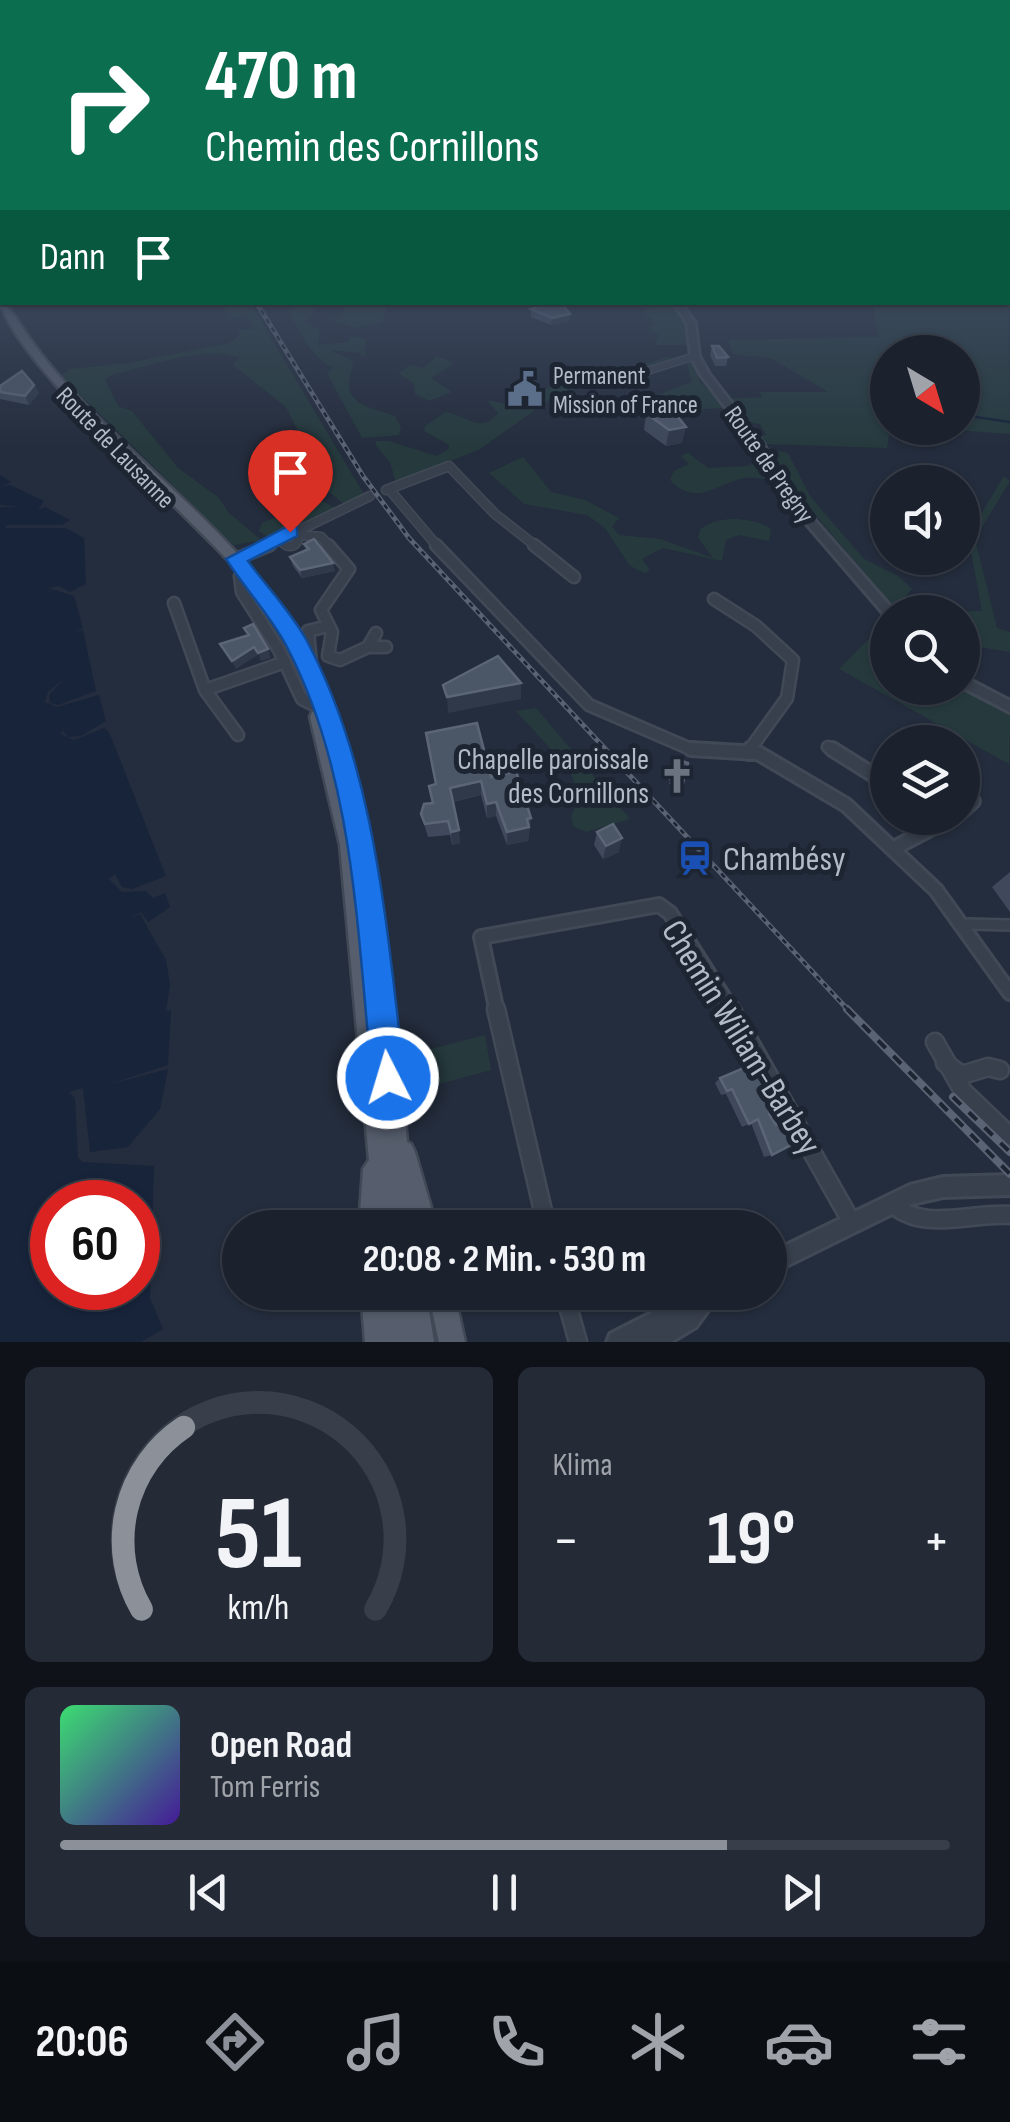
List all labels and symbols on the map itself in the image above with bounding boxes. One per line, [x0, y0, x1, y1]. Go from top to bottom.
north arrow [870, 335, 980, 445]
place label: Permanent Mission of France [553, 361, 698, 421]
public building icon: Permanent Mission of France [506, 370, 544, 408]
street label: Route de Lausanne [49, 381, 181, 515]
street label: Route de Pregny [717, 400, 821, 530]
pin [248, 430, 333, 533]
place label: Chapelle paroissale des Cornillons [457, 742, 649, 812]
church icon: Chapelle paroissale des Cornillons [658, 757, 696, 795]
place label: Chambésy [723, 838, 845, 881]
station icon: Chambésy [676, 839, 714, 877]
street label: Chemin Wiliam-Barbey [651, 913, 830, 1163]
position arrow [336, 1026, 440, 1130]
speed limit sign: 60 [30, 1180, 160, 1310]

